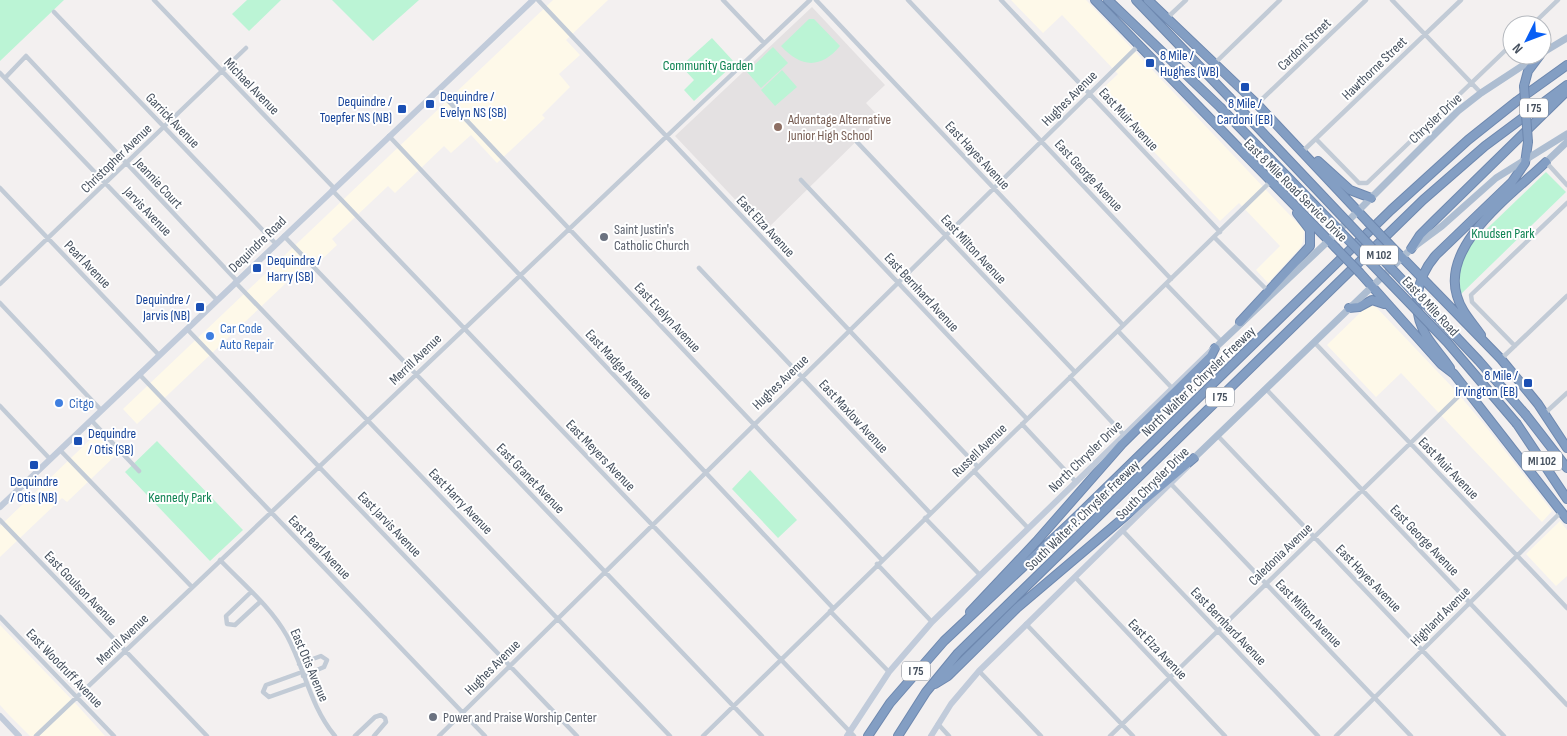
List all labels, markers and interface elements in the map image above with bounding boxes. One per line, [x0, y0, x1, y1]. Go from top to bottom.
street label: Cardoni Street [1274, 15, 1335, 74]
north arrow [1502, 15, 1552, 65]
street label: Hawthorne Street [1338, 33, 1410, 104]
text: N [1509, 40, 1527, 57]
place label: 8 Mile / Hughes (WB) [1160, 47, 1219, 80]
street label: Michael Avenue [220, 54, 283, 118]
park label: Community Garden [663, 57, 753, 74]
marker: 8 Mile / Hughes (WB) [1144, 57, 1156, 69]
street label: Hughes Avenue [1038, 67, 1101, 130]
marker: 8 Mile / Cardoni (EB) [1239, 81, 1251, 93]
street label: East Muir Avenue [1095, 84, 1162, 154]
place label: Dequindre / Evelyn NS (SB) [440, 88, 507, 121]
street label: Garrick Avenue [142, 89, 203, 152]
street label: Chrysler Drive [1405, 90, 1465, 147]
place label: Dequindre / Toepfer NS (NB) [320, 93, 392, 126]
place label: 8 Mile / Cardoni (EB) [1217, 95, 1273, 128]
marker: Dequindre / Evelyn NS (SB) [424, 98, 436, 110]
road number: I 75 [1520, 99, 1548, 118]
marker: Dequindre / Toepfer NS (NB) [396, 103, 408, 115]
place label: Advantage Alternative Junior High School [787, 111, 891, 144]
street label: East Hayes Avenue [942, 118, 1014, 193]
street label: Christopher Avenue [77, 120, 155, 197]
marker: Advantage Alternative Junior High School [772, 121, 784, 133]
street label: East 8 Mile Road Service Drive [1240, 135, 1351, 246]
street label: East George Avenue [1051, 136, 1126, 215]
street label: Jeannie Court [130, 154, 186, 212]
street label: Jarvis Avenue [119, 182, 175, 240]
street label: East Elza Avenue [733, 192, 798, 261]
street label: East Milton Avenue [937, 211, 1010, 287]
street label: Dequindre Road [225, 213, 290, 276]
place label: Saint Justin's Catholic Church [614, 221, 689, 254]
park label: Knudsen Park [1471, 225, 1535, 242]
marker: Saint Justin's Catholic Church [598, 231, 610, 243]
street label: Pearl Avenue [61, 237, 115, 292]
road number: M 102 [1360, 246, 1398, 264]
street label: East Bernhard Avenue [881, 249, 963, 335]
place label: Dequindre / Harry (SB) [267, 252, 321, 285]
marker: Dequindre / Harry (SB) [251, 262, 263, 274]
street label: East 8 Mile Road [1399, 273, 1463, 340]
street label: East Evelyn Avenue [631, 279, 704, 356]
place label: Dequindre / Jarvis (NB) [136, 291, 190, 324]
marker: Dequindre / Jarvis (NB) [194, 301, 206, 313]
place label: Car Code Auto Repair [219, 320, 274, 353]
street label: North Walter P. Chrysler Freeway [1138, 322, 1259, 440]
street label: East Madge Avenue [582, 326, 655, 403]
marker: Car Code Auto Repair [204, 330, 216, 342]
street label: Merrill Avenue [386, 330, 445, 388]
street label: Hughes Avenue [749, 351, 812, 413]
place label: 8 Mile / Irvington (EB) [1455, 367, 1518, 400]
street label: East Maxlow Avenue [815, 376, 892, 457]
marker: 8 Mile / Irvington (EB) [1522, 377, 1534, 389]
road number: I 75 [1206, 388, 1234, 407]
place label: Citgo [69, 395, 94, 412]
marker: Citgo [53, 397, 65, 409]
street label: East Meyers Avenue [562, 416, 639, 495]
street label: North Chrysler Drive [1045, 417, 1126, 496]
street label: Russell Avenue [948, 420, 1010, 481]
place label: Dequindre / Otis (SB) [88, 425, 136, 458]
street label: East Muir Avenue [1415, 434, 1482, 503]
marker: Dequindre / Otis (SB) [72, 435, 84, 447]
street label: East Granet Avenue [493, 440, 568, 517]
street label: South Chrysler Drive [1112, 443, 1192, 523]
road number: MI 102 [1522, 452, 1562, 471]
street label: South Walter P. Chrysler Freeway [1022, 456, 1143, 574]
marker: Dequindre / Otis (NB) [28, 459, 40, 471]
street label: East Harry Avenue [425, 465, 496, 538]
place label: Dequindre / Otis (NB) [10, 473, 58, 506]
street label: East Jarvis Avenue [354, 488, 425, 561]
park label: Kennedy Park [148, 489, 212, 506]
street label: East George Avenue [1387, 501, 1463, 579]
street label: East Pearl Avenue [285, 512, 354, 583]
street label: Caledonia Avenue [1245, 520, 1316, 589]
street label: East Hayes Avenue [1332, 541, 1405, 616]
street label: East Goulson Avenue [41, 548, 120, 629]
street label: East Milton Avenue [1272, 576, 1345, 651]
street label: Highland Avenue [1407, 583, 1474, 650]
street label: East Bernhard Avenue [1187, 584, 1270, 669]
street label: Merrill Avenue [93, 610, 152, 668]
street label: East Elza Avenue [1125, 615, 1191, 683]
street label: East Woodruff Avenue [23, 625, 107, 711]
street label: East Otis Avenue [287, 626, 333, 704]
street label: Hughes Avenue [461, 636, 524, 699]
road number: I 75 [902, 661, 930, 680]
place label: Power and Praise Worship Center [443, 709, 597, 726]
marker: Power and Praise Worship Center [427, 711, 439, 723]

